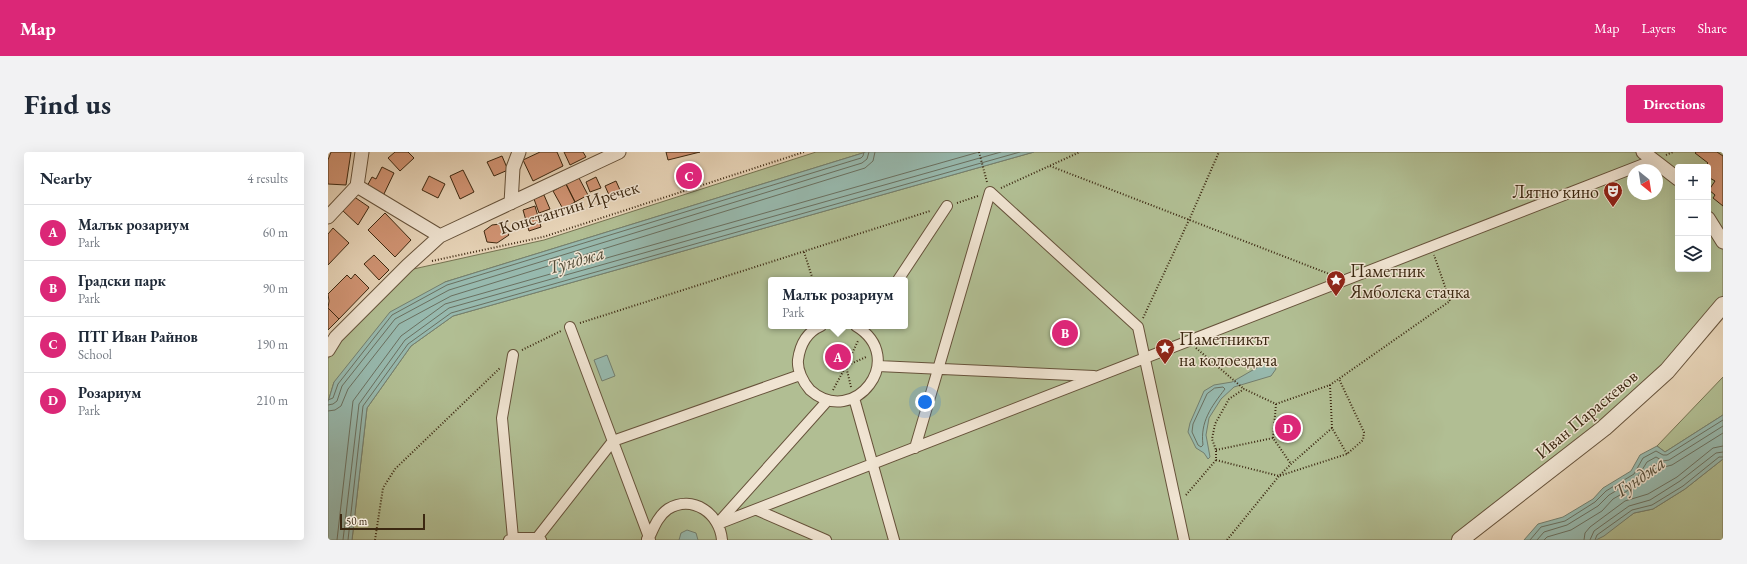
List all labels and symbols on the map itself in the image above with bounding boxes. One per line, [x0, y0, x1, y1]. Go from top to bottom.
pin: C [676, 161, 702, 191]
north arrow [1627, 164, 1663, 200]
street label: Константин Иречек [496, 175, 642, 239]
place label: Лятно кино [1512, 180, 1599, 203]
theatre icon: Лятно кино [1602, 180, 1624, 208]
water label: Тунджа [545, 240, 607, 280]
place label: Паметник Ямболска стачка [1349, 259, 1471, 303]
place icon: Паметник Ямболска стачка [1325, 269, 1347, 297]
pin: B [1052, 318, 1078, 348]
place label: Паметникът на колоездача [1179, 327, 1278, 371]
place icon: Паметникът на колоездача [1154, 337, 1176, 365]
pin: A [825, 342, 851, 372]
street label: Иван Параскевов [1530, 364, 1642, 464]
your location [915, 392, 935, 412]
pin: D [1275, 413, 1301, 443]
water label: Тунджа [1608, 450, 1670, 504]
scale bar [340, 512, 425, 531]

